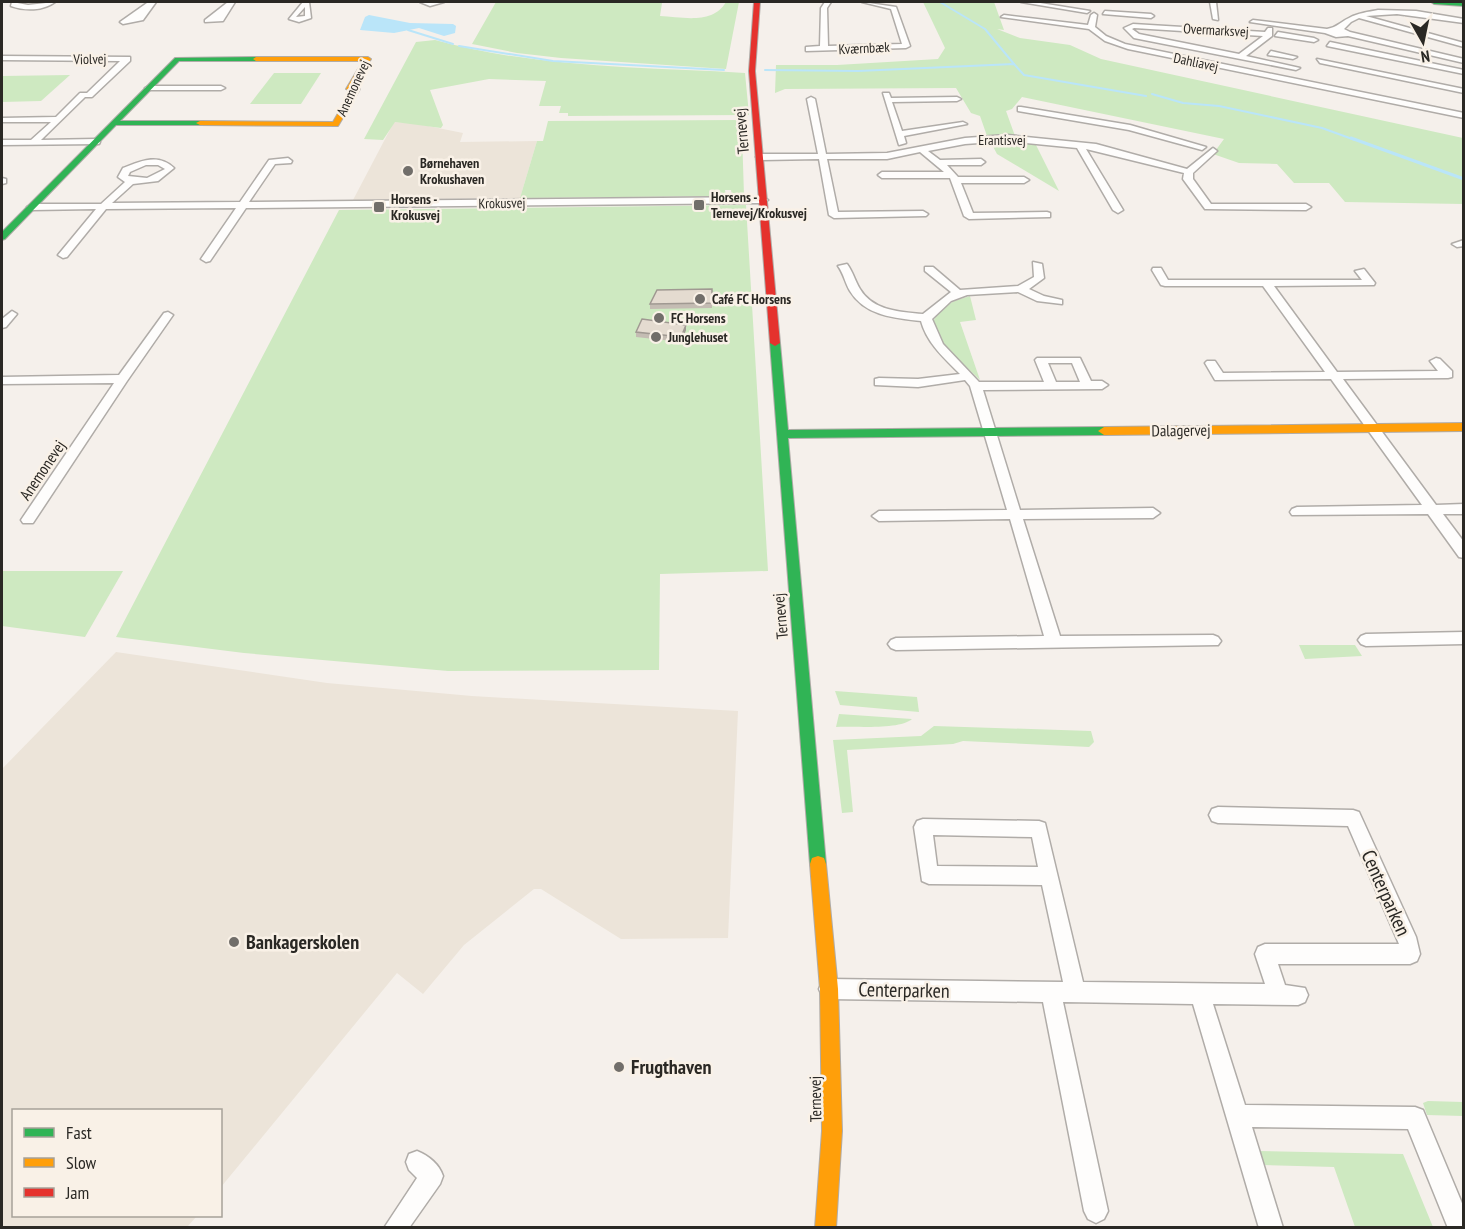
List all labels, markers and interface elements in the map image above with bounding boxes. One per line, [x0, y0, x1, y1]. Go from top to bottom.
north arrow [1393, 12, 1453, 72]
street label: Overmarksvej [1183, 19, 1249, 41]
street label: Kværnbæk [838, 38, 891, 58]
text: N [1420, 46, 1431, 67]
street label: Dahliavej [1172, 48, 1220, 76]
street label: Violvej [72, 50, 107, 68]
street label: Anemonevej [332, 57, 374, 119]
street label: Ternevej [729, 107, 753, 155]
street label: Erantisvej [978, 131, 1026, 149]
place label: Børnehaven Krokushaven [420, 154, 484, 188]
marker: Børnehaven Krokushaven [401, 164, 415, 178]
place label: Horsens - Ternevej/Krokusvej [711, 188, 807, 222]
place label: Horsens - Krokusvej [391, 190, 440, 224]
street label: Krokusvej [478, 194, 526, 212]
marker: Horsens - Ternevej/Krokusvej [692, 198, 706, 212]
marker: Horsens - Krokusvej [372, 200, 386, 214]
place label: Café FC Horsens [712, 290, 791, 308]
marker: Café FC Horsens [693, 292, 707, 306]
place label: FC Horsens [671, 309, 726, 327]
marker: FC Horsens [652, 311, 666, 325]
place label: Junglehuset [667, 328, 728, 346]
marker: Junglehuset [649, 330, 663, 344]
street label: Dalagervej [1151, 419, 1211, 441]
street label: Anemonevej [15, 436, 69, 504]
street label: Ternevej [768, 592, 792, 640]
street label: Centerparken [1356, 846, 1416, 940]
place label: Bankagerskolen [246, 929, 359, 955]
marker: Bankagerskolen [227, 935, 241, 949]
street label: Centerparken [858, 976, 950, 1004]
place label: Frugthaven [631, 1054, 711, 1080]
marker: Frugthaven [612, 1060, 626, 1074]
street label: Ternevej [805, 1076, 825, 1122]
legend [12, 1109, 222, 1217]
text: Fast [66, 1121, 92, 1144]
text: Slow [66, 1151, 97, 1174]
text: Jam [65, 1181, 89, 1204]

